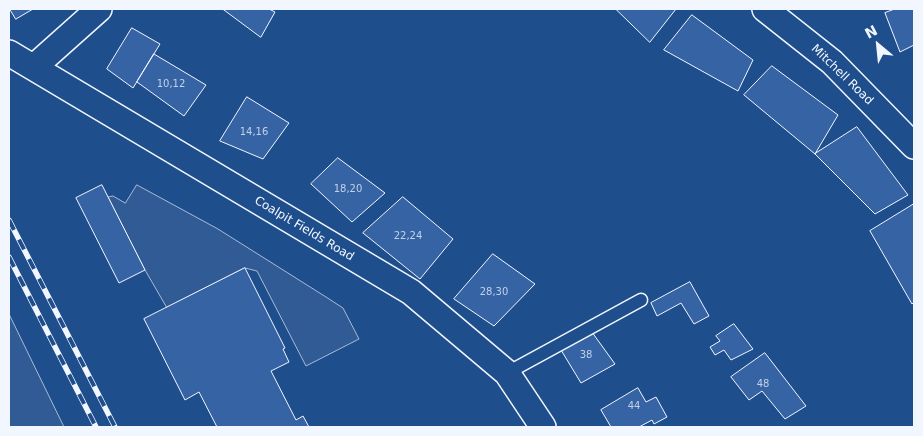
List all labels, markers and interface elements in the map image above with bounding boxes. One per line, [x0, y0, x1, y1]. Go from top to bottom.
north arrow [853, 20, 903, 70]
text: N [862, 22, 880, 42]
street label: Mitchell Road [808, 42, 876, 108]
house number: 10,12 [157, 78, 185, 90]
house number: 14,16 [240, 126, 268, 138]
house number: 18,20 [334, 183, 362, 195]
street label: Coalpit Fields Road [252, 194, 356, 264]
house number: 22,24 [394, 230, 422, 242]
house number: 28,30 [480, 286, 508, 298]
house number: 38 [580, 349, 592, 361]
house number: 48 [757, 378, 769, 390]
house number: 44 [628, 400, 640, 412]

